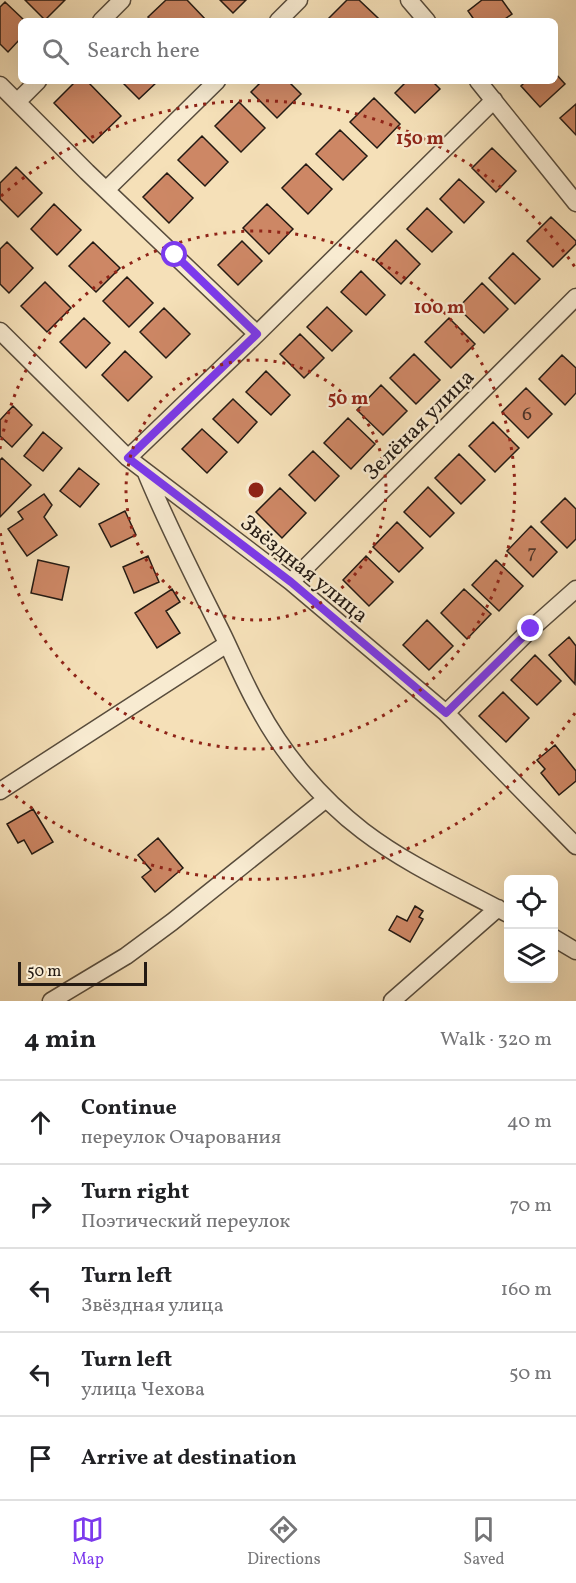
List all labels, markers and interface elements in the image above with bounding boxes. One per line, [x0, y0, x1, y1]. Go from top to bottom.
search box [18, 18, 558, 84]
icon: search [39, 35, 72, 68]
text: Search here [87, 36, 200, 67]
text: 150 m [396, 127, 444, 152]
route start [161, 241, 187, 267]
text: 100 m [414, 296, 464, 321]
street label: Зелёная улица [357, 363, 482, 488]
text: 50 m [328, 387, 368, 412]
house number: 6 [522, 401, 532, 429]
centre of rings [246, 480, 266, 500]
street label: Звёздная улица [233, 509, 374, 631]
house number: 7 [527, 539, 537, 567]
route end [517, 615, 543, 641]
map controls [504, 875, 558, 983]
button: locate [504, 875, 558, 929]
button: layers [504, 929, 558, 983]
scale bar [18, 959, 147, 986]
text: 50 m [27, 961, 61, 983]
text: 4 min [24, 1022, 96, 1058]
text: Walk · 320 m [440, 1026, 552, 1054]
text: Continue [81, 1093, 177, 1124]
icon: ahead [24, 1106, 57, 1139]
text: 40 m [507, 1108, 552, 1136]
text: переулок Очарования [81, 1124, 281, 1152]
text: Turn right [81, 1177, 189, 1208]
icon: right [24, 1190, 57, 1223]
text: 70 m [509, 1192, 552, 1220]
text: Поэтический переулок [81, 1208, 290, 1236]
text: Turn left [81, 1261, 172, 1292]
icon: left [24, 1274, 57, 1307]
text: 160 m [500, 1276, 552, 1304]
text: Звёздная улица [81, 1292, 224, 1320]
text: Turn left [81, 1345, 172, 1376]
icon: left [24, 1358, 57, 1391]
text: 50 m [509, 1360, 552, 1388]
text: улица Чехова [81, 1376, 205, 1404]
icon: arrive [24, 1442, 57, 1475]
text: Arrive at destination [81, 1443, 297, 1474]
tab: Map [71, 1513, 104, 1571]
tab: Directions [247, 1513, 321, 1571]
tab: Saved [463, 1513, 505, 1571]

